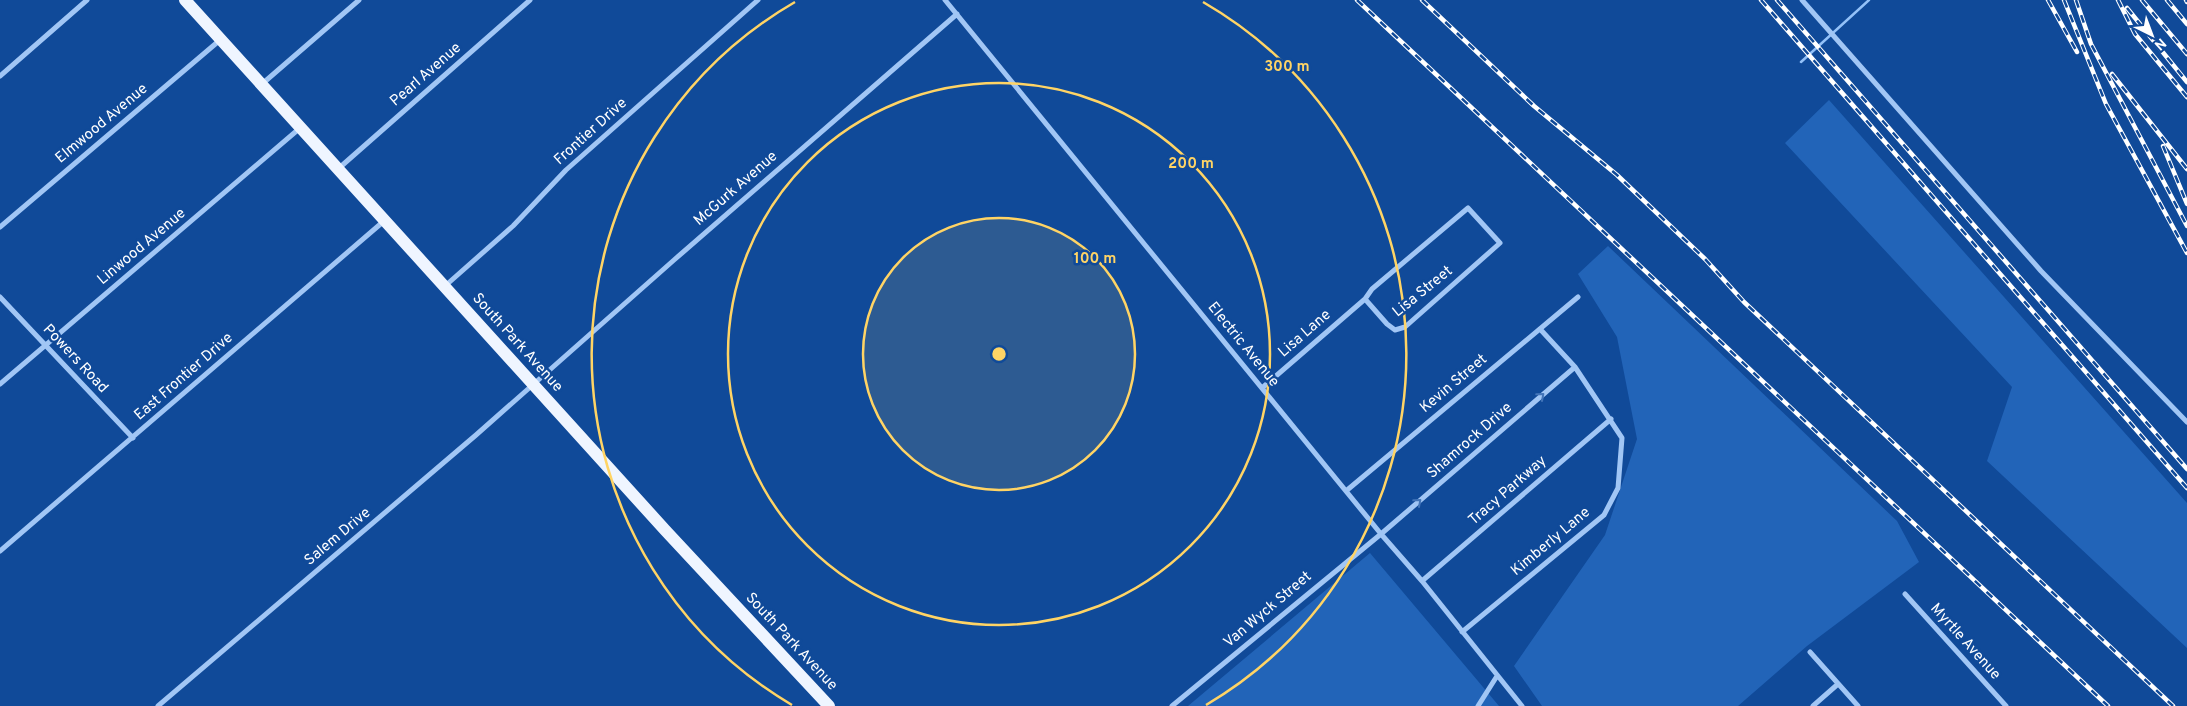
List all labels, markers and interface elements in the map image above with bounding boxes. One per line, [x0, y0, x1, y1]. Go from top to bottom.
north arrow [2127, 10, 2177, 60]
text: N [2150, 34, 2169, 53]
street label: Pearl Avenue [386, 39, 466, 111]
text: 300 m [1264, 58, 1310, 77]
street label: Elmwood Avenue [52, 80, 152, 168]
street label: Frontier Drive [551, 94, 631, 170]
street label: McGurk Avenue [690, 147, 782, 231]
text: 200 m [1168, 155, 1214, 174]
street label: Linwood Avenue [94, 204, 190, 290]
text: 100 m [1074, 250, 1116, 269]
street label: Lisa Street [1389, 262, 1457, 322]
street label: South Park Avenue [467, 289, 567, 397]
street label: Electric Avenue [1203, 299, 1283, 391]
street label: Lisa Lane [1275, 306, 1335, 362]
street label: Powers Road [38, 321, 112, 397]
street label: East Frontier Drive [131, 329, 237, 425]
centre of rings [990, 345, 1008, 363]
street label: Kevin Street [1416, 350, 1492, 418]
one-way arrow [1535, 393, 1544, 402]
street label: Shamrock Drive [1423, 399, 1517, 483]
street label: Tracy Parkway [1465, 452, 1551, 530]
one-way arrow [1412, 498, 1421, 507]
street label: Kimberly Lane [1507, 503, 1595, 581]
street label: Salem Drive [301, 504, 375, 570]
street label: Van Wyck Street [1220, 568, 1316, 652]
street label: South Park Avenue [741, 589, 841, 695]
street label: Myrtle Avenue [1926, 600, 2004, 684]

